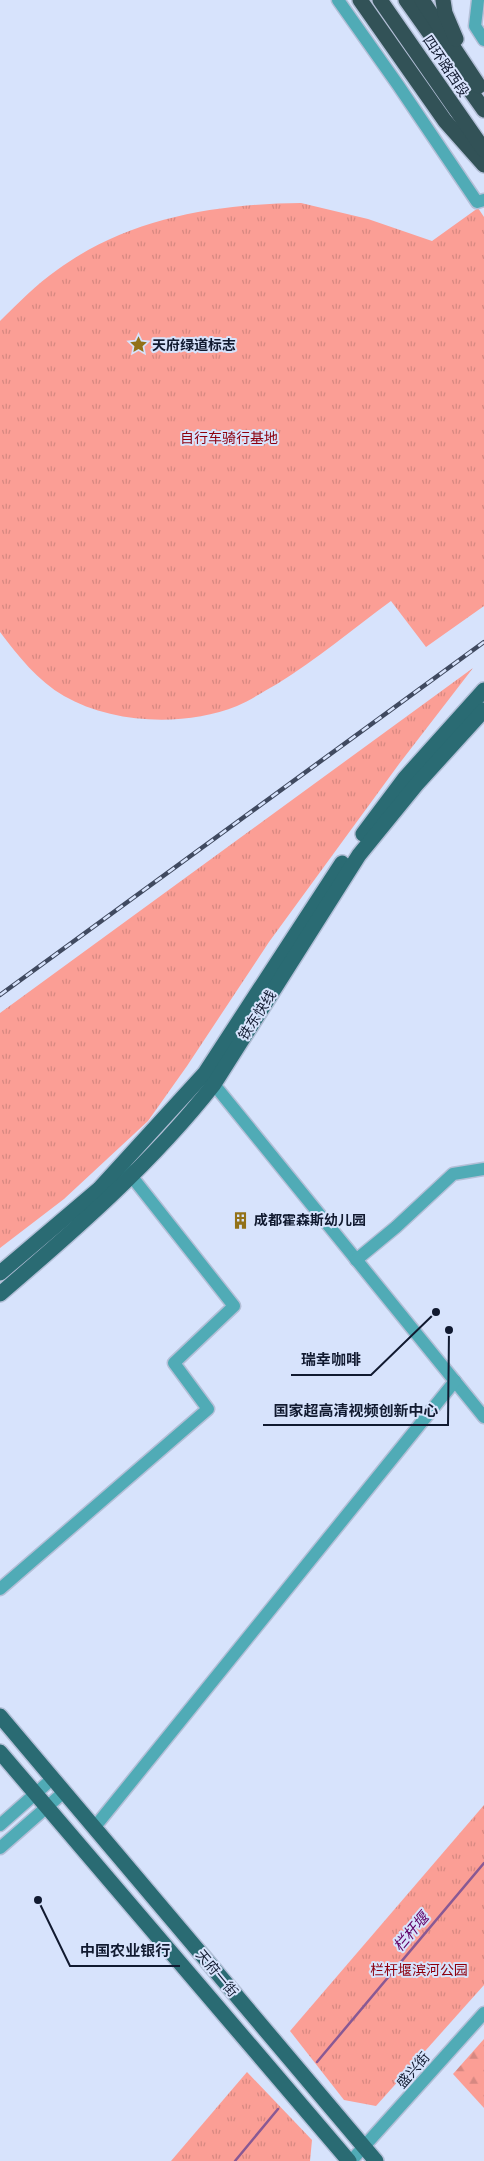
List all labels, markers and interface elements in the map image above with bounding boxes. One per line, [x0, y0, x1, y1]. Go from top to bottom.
street label: 四环路西段 [419, 32, 473, 100]
place icon: 天府绿道标志 [128, 335, 148, 355]
place label: 天府绿道标志 [152, 336, 236, 354]
park label: 自行车骑行基地 [180, 429, 278, 447]
street label: 铁东快线 [234, 987, 280, 1043]
building icon: 成都霍森斯幼儿园 [230, 1210, 250, 1230]
place label: 成都霍森斯幼儿园 [254, 1211, 366, 1229]
callout: 瑞幸咖啡 [291, 1345, 371, 1375]
text: 瑞幸咖啡 [301, 1350, 361, 1370]
callout: 国家超高清视频创新中心 [263, 1395, 448, 1425]
text: 国家超高清视频创新中心 [273, 1401, 439, 1421]
water label: 栏杆堰 [389, 1906, 435, 1956]
callout: 中国农业银行 [70, 1936, 180, 1966]
text: 中国农业银行 [80, 1941, 170, 1961]
street label: 天府一街 [192, 1946, 242, 2000]
park label: 栏杆堰滨河公园 [370, 1961, 468, 1979]
street label: 盛兴街 [392, 2048, 434, 2092]

